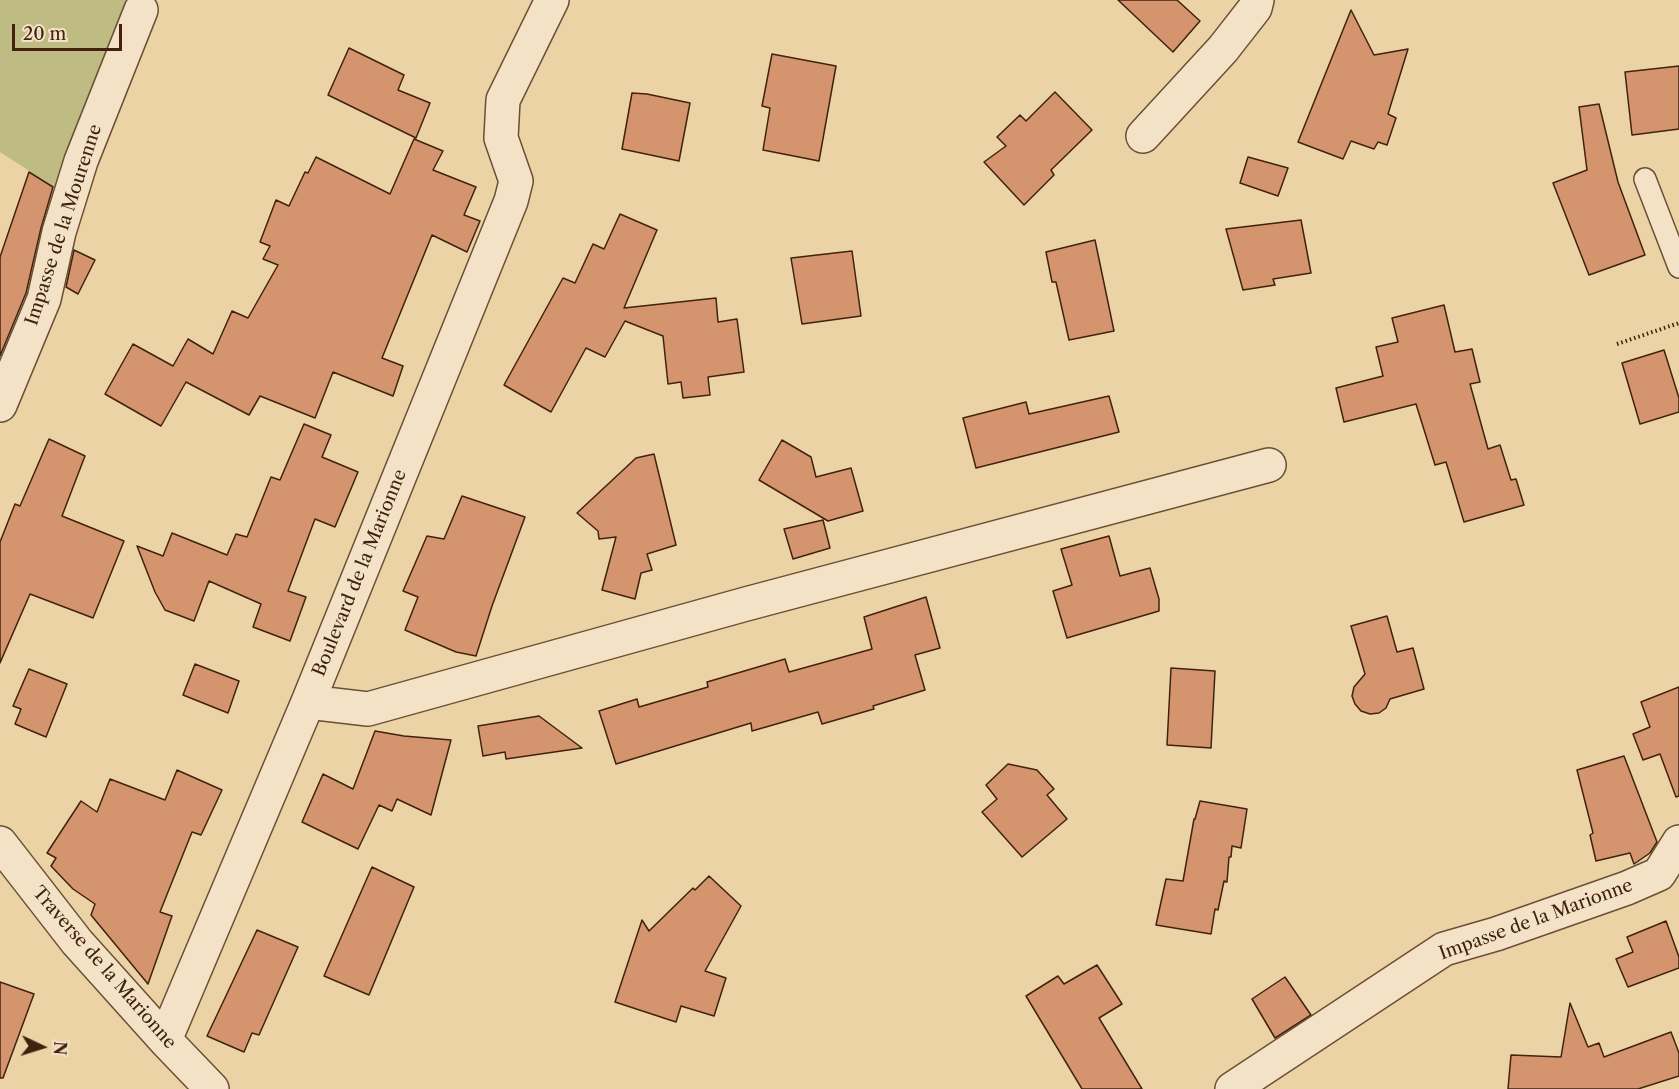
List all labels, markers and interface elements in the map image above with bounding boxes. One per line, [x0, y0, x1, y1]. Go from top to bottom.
scale bar [15, 12, 124, 50]
text: 20 m [23, 23, 66, 45]
street label: Impasse de la Mourenne [21, 122, 107, 328]
street label: Boulevard de la Marionne [309, 466, 411, 680]
street label: Impasse de la Marionne [1436, 875, 1636, 965]
street label: Traverse de la Marionne [28, 882, 180, 1054]
north arrow [12, 1017, 72, 1077]
text: N [49, 1041, 70, 1056]

